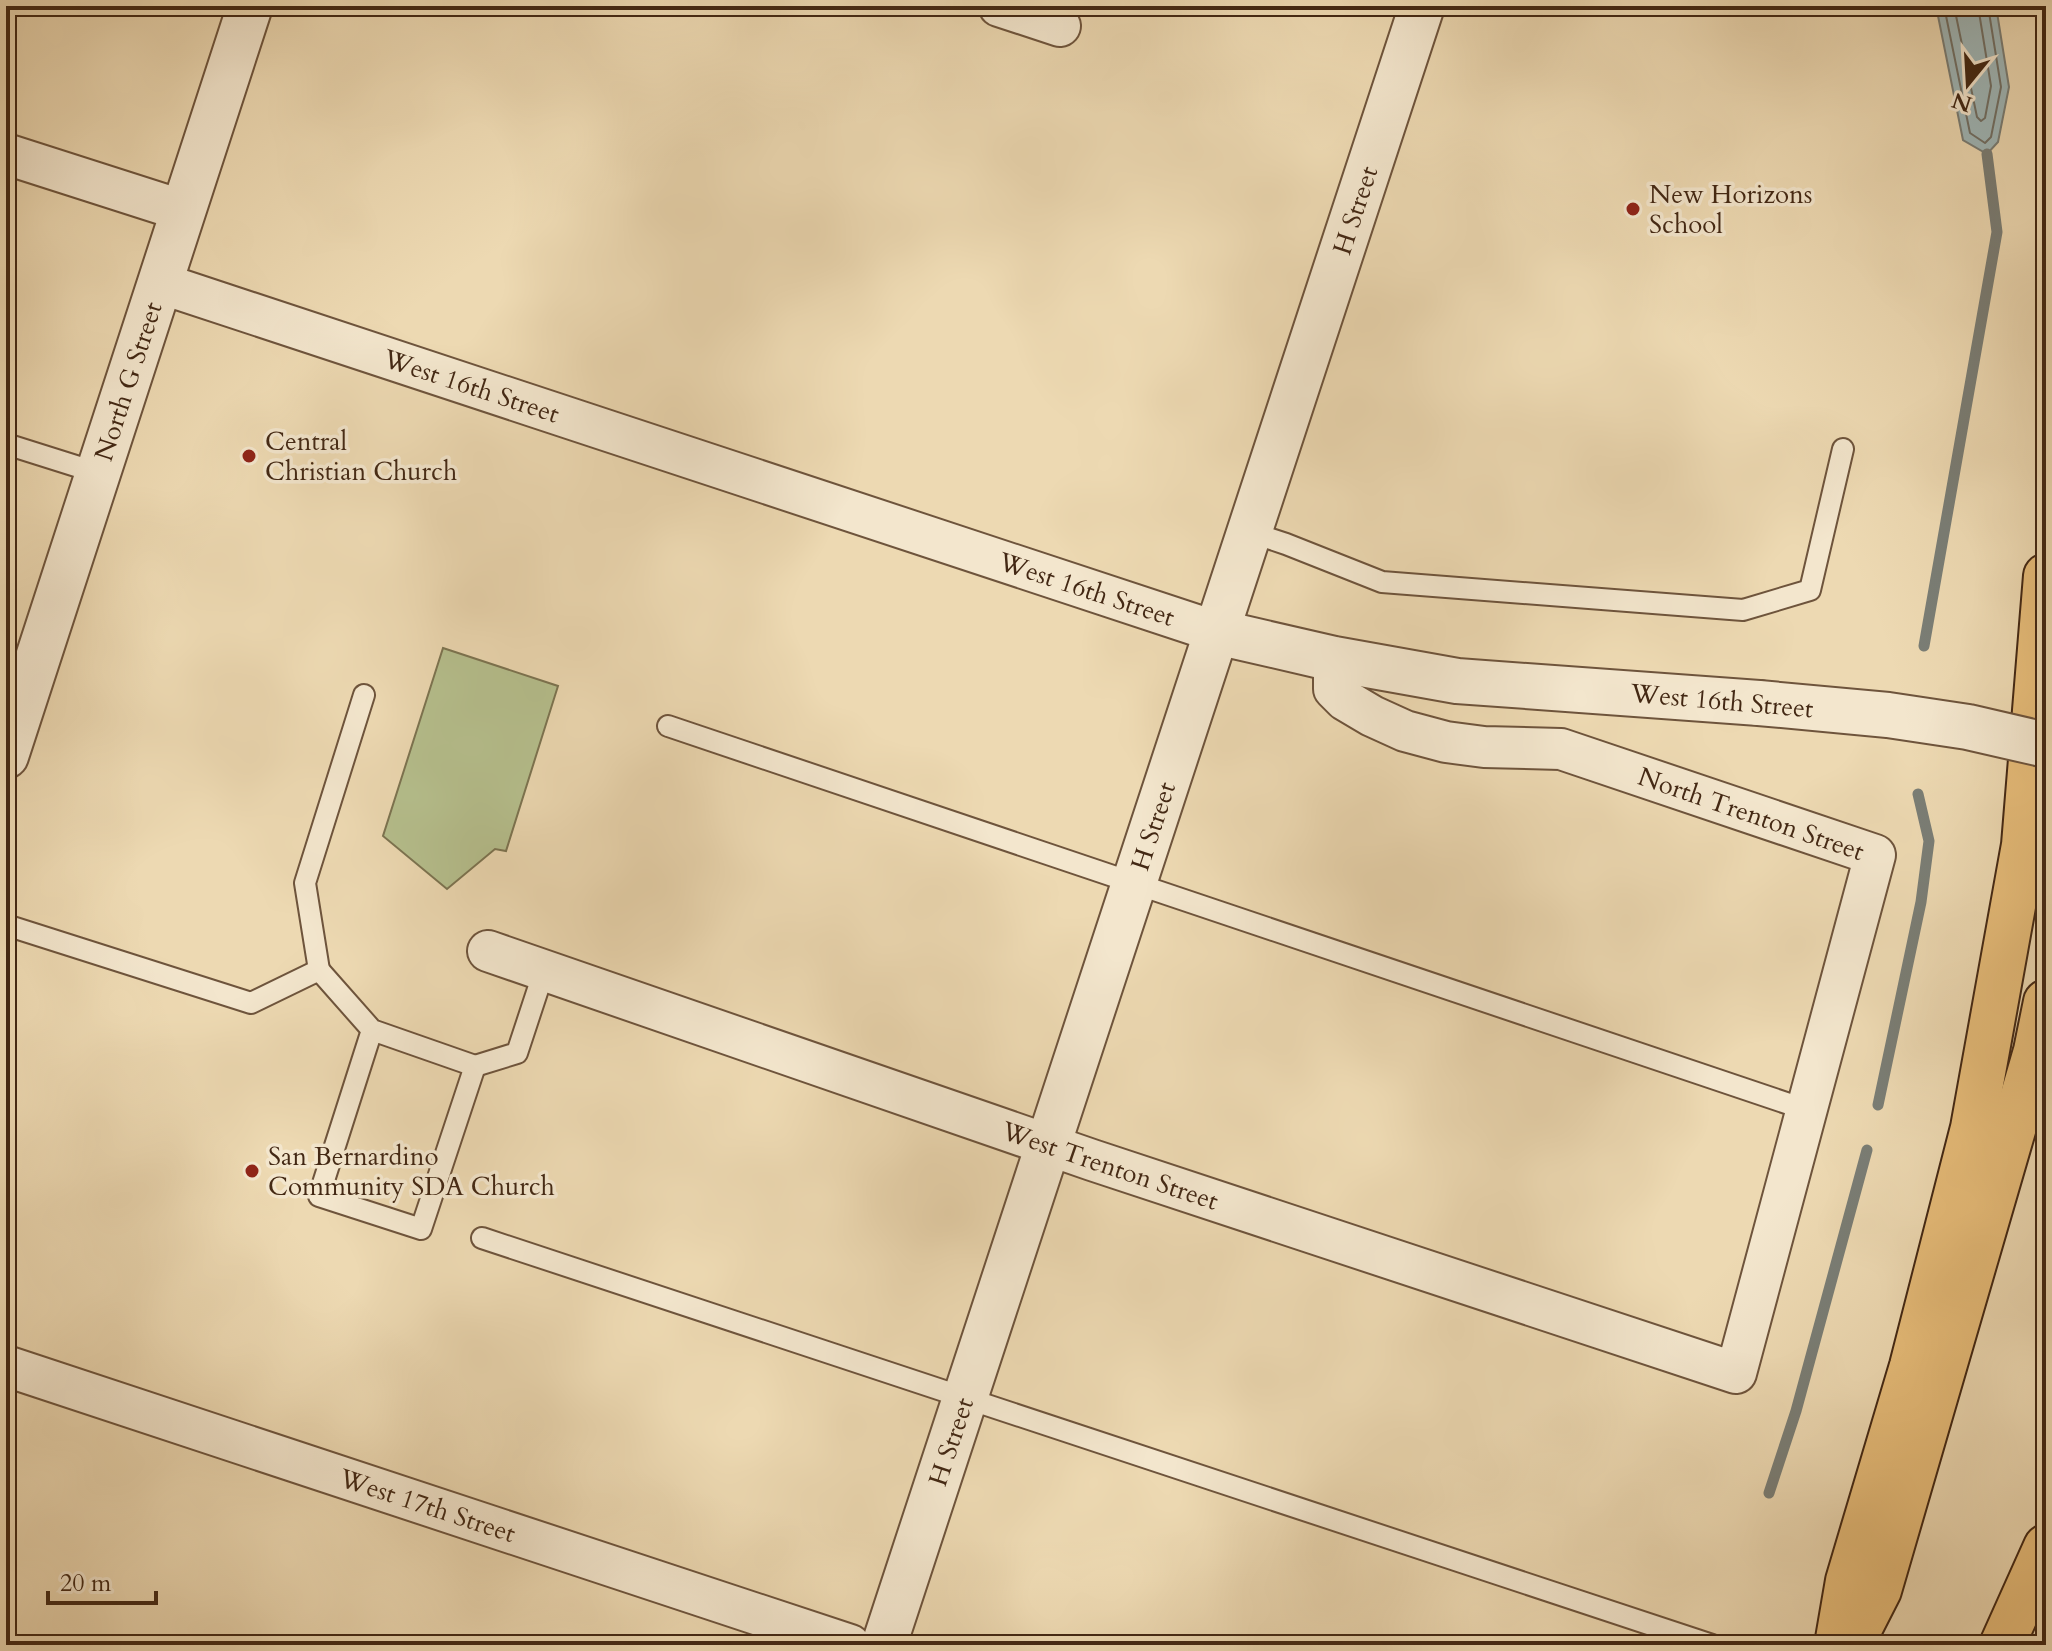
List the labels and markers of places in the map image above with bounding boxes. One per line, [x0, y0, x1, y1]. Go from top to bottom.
place label: New Horizons School [1649, 177, 1813, 242]
marker: New Horizons School [1624, 200, 1642, 218]
place label: Central Christian Church [265, 424, 457, 489]
marker: Central Christian Church [240, 447, 258, 465]
place label: San Bernardino Community SDA Church [268, 1139, 555, 1204]
marker: San Bernardino Community SDA Church [243, 1162, 261, 1180]

